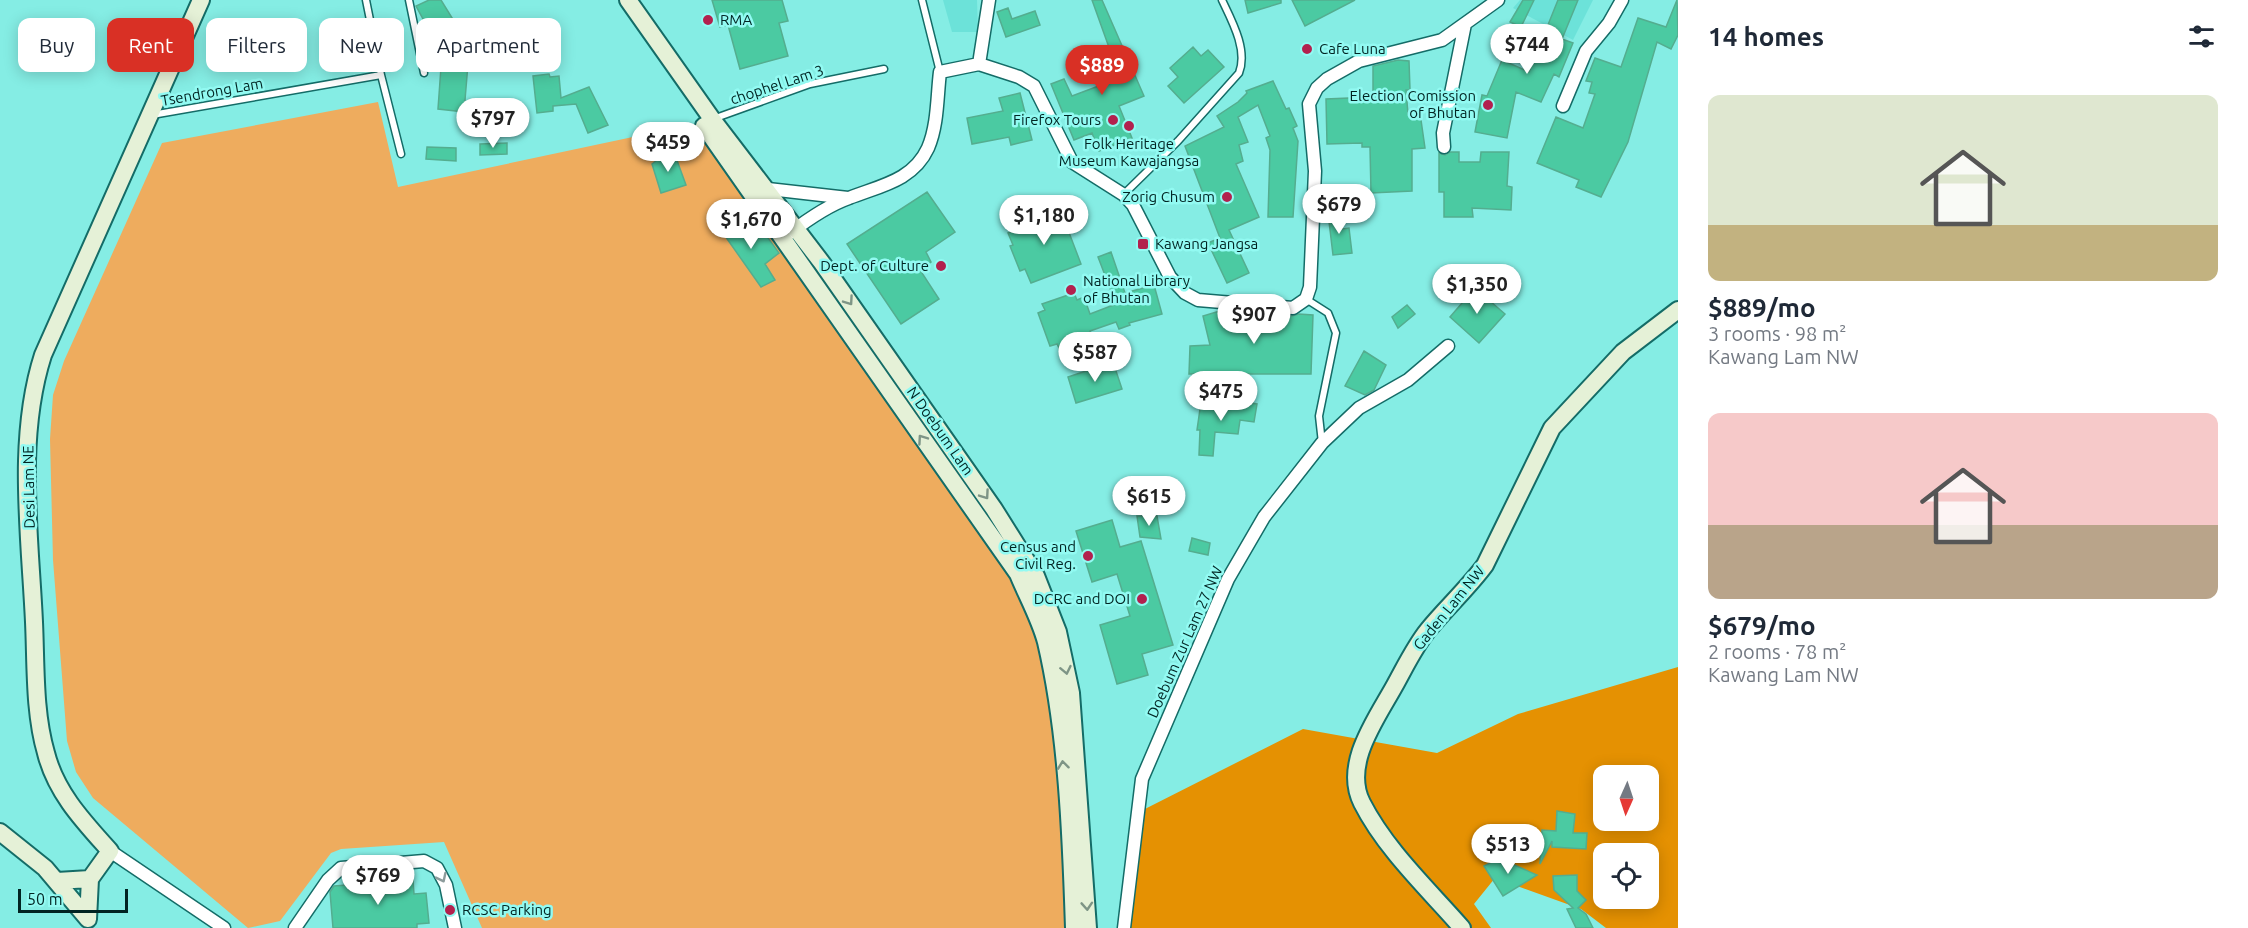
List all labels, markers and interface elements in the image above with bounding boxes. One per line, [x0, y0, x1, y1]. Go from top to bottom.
place label: RMA [720, 11, 752, 28]
marker: RMA [701, 13, 715, 27]
chip: Buy [18, 18, 95, 72]
chip: Rent [107, 18, 194, 72]
chip: Filters [206, 18, 307, 72]
chip: New [319, 18, 404, 72]
chip: Apartment [416, 18, 561, 72]
icon: filters [2185, 20, 2218, 53]
text: 14 homes [1708, 22, 1824, 51]
pin: $744 [1491, 24, 1563, 75]
text: $744 [1504, 32, 1550, 55]
place label: Cafe Luna [1319, 40, 1386, 57]
marker: Cafe Luna [1300, 42, 1314, 56]
pin: $889 [1066, 45, 1138, 96]
text: $889 [1079, 53, 1125, 76]
street label: chophel Lam 3 [728, 61, 826, 108]
street label: Tsendrong Lam [160, 74, 264, 109]
place label: Election Comission of Bhutan [1350, 87, 1476, 121]
pin: $797 [457, 98, 529, 149]
marker: Election Comission of Bhutan [1481, 98, 1495, 112]
text: $797 [470, 106, 516, 129]
place label: Firefox Tours [1013, 111, 1101, 128]
marker: Firefox Tours [1106, 113, 1120, 127]
marker: Folk Heritage Museum Kawajangsa [1122, 119, 1136, 133]
pin: $459 [632, 122, 704, 173]
text: $459 [645, 130, 691, 153]
icon: home [1909, 134, 2017, 242]
place label: Folk Heritage Museum Kawajangsa [1059, 135, 1199, 169]
pin: $679 [1303, 184, 1375, 235]
place label: Zorig Chusum [1122, 188, 1215, 205]
marker: Zorig Chusum [1220, 190, 1234, 204]
text: $679 [1316, 192, 1362, 215]
pin: $1,180 [995, 195, 1093, 246]
pin: $1,670 [702, 199, 800, 250]
text: $1,180 [1013, 203, 1075, 226]
text: $1,670 [720, 207, 782, 230]
place label: Kawang Jangsa [1155, 235, 1258, 252]
marker: Kawang Jangsa [1136, 237, 1150, 251]
place label: Dept. of Culture [820, 257, 929, 274]
marker: Dept. of Culture [934, 259, 948, 273]
pin: $1,350 [1428, 264, 1526, 315]
place label: National Library of Bhutan [1083, 272, 1190, 306]
text: $1,350 [1446, 272, 1508, 295]
marker: National Library of Bhutan [1064, 283, 1078, 297]
text: $889/mo [1708, 293, 1816, 322]
pin: $907 [1218, 294, 1290, 345]
one-way arrow [842, 295, 853, 306]
text: $907 [1231, 302, 1277, 325]
text: 3 rooms · 98 m² [1708, 322, 1846, 345]
pin: $587 [1059, 332, 1131, 383]
text: $587 [1072, 340, 1118, 363]
text: Kawang Lam NW [1708, 345, 1859, 368]
pin: $475 [1185, 371, 1257, 422]
text: $475 [1198, 379, 1244, 402]
street label: N Doebum Lam [904, 383, 977, 478]
one-way arrow [918, 435, 929, 446]
street label: Desi Lam NE [19, 445, 38, 529]
icon: home [1909, 452, 2017, 560]
pin: $615 [1113, 476, 1185, 527]
text: $615 [1126, 484, 1172, 507]
one-way arrow [978, 489, 989, 500]
place label: Census and Civil Reg. [1000, 538, 1076, 572]
marker: Census and Civil Reg. [1081, 549, 1095, 563]
street label: Gaden Lam NW [1410, 562, 1488, 653]
street label: Doebum Zur Lam 27 NW [1143, 563, 1226, 720]
place label: DCRC and DOI [1034, 590, 1130, 607]
marker: DCRC and DOI [1135, 592, 1149, 606]
text: $679/mo [1708, 611, 1816, 640]
text: 2 rooms · 78 m² [1708, 640, 1846, 663]
text: Kawang Lam NW [1708, 663, 1859, 686]
one-way arrow [1059, 665, 1072, 675]
one-way arrow [1057, 760, 1070, 770]
north arrow [1593, 765, 1659, 831]
map controls [1593, 765, 1659, 909]
pin: $513 [1472, 824, 1544, 875]
text: $513 [1485, 832, 1531, 855]
button: locate [1593, 843, 1659, 909]
pin: $769 [342, 855, 414, 906]
text: $769 [355, 863, 401, 886]
one-way arrow [434, 872, 446, 883]
scale bar [18, 886, 128, 914]
text: 50 m [27, 890, 63, 908]
place label: RCSC Parking [462, 901, 552, 918]
one-way arrow [1080, 902, 1093, 911]
marker: RCSC Parking [443, 903, 457, 917]

